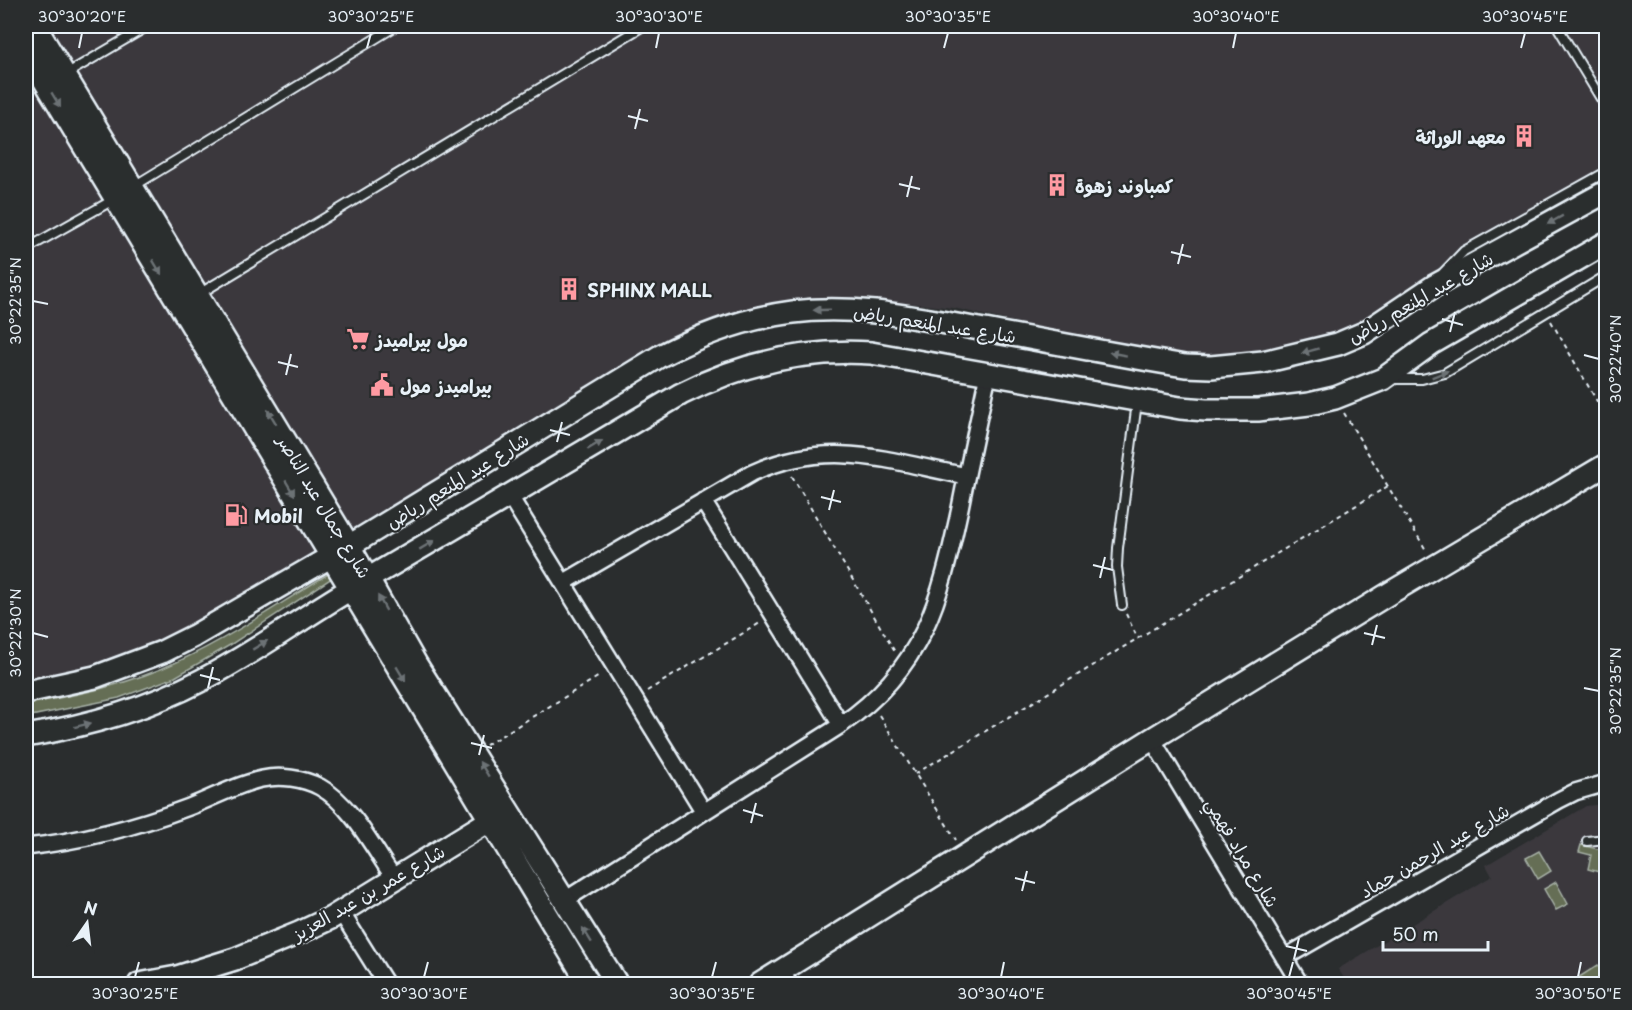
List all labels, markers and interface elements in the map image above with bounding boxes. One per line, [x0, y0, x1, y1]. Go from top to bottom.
text: 30°30'20"E [38, 4, 126, 27]
text: 30°30'25"E [327, 4, 415, 27]
text: 30°30'30"E [615, 4, 703, 27]
text: 30°30'35"E [905, 4, 991, 27]
text: 30°30'40"E [1192, 4, 1280, 27]
text: 30°30'45"E [1482, 4, 1568, 27]
one-way arrow [51, 92, 61, 109]
place label: معهد الوراثة [1415, 123, 1506, 150]
building icon: معهد الوراثة [1511, 123, 1537, 149]
building icon: كمباوند زهوة [1044, 172, 1070, 198]
place label: كمباوند زهوة [1075, 172, 1173, 199]
one-way arrow [1546, 215, 1563, 225]
street label: شارع عبد المنعم رياض [1342, 244, 1499, 351]
text: 30°22'35"N [3, 257, 26, 345]
one-way arrow [152, 259, 162, 276]
building icon: SPHINX MALL [556, 276, 582, 302]
place label: SPHINX MALL [587, 276, 713, 303]
street label: شارع عبد المنعم رياض [851, 297, 1018, 351]
one-way arrow [813, 305, 832, 314]
text: 30°22'40"N [1603, 314, 1626, 404]
supermarket icon: مول بيراميدز [345, 326, 371, 352]
place label: مول بيراميدز [374, 326, 468, 353]
one-way arrow [1301, 346, 1319, 356]
one-way arrow [1108, 350, 1127, 359]
one-way arrow [1432, 369, 1450, 379]
public building icon: بيراميدز مول [369, 372, 395, 398]
place label: بيراميدز مول [400, 372, 492, 399]
one-way arrow [267, 409, 278, 425]
street label: شارع عبد المنعم رياض [380, 425, 535, 537]
street label: شارع جمال عبد الناصر [270, 427, 379, 583]
one-way arrow [587, 440, 604, 450]
one-way arrow [284, 480, 295, 496]
fuel station icon: Mobil [223, 502, 249, 528]
place label: Mobil [254, 502, 303, 529]
one-way arrow [419, 539, 435, 550]
text: 30°22'30"N [3, 588, 26, 678]
one-way arrow [377, 594, 387, 611]
one-way arrow [252, 640, 269, 650]
text: 30°22'35"N [1603, 647, 1626, 735]
one-way arrow [395, 666, 406, 682]
one-way arrow [74, 719, 92, 729]
one-way arrow [478, 761, 489, 777]
street label: شارع مراد فهمي [1196, 792, 1286, 914]
street label: شارع عبد الرحمن حماد [1354, 796, 1514, 904]
street label: شارع عمر بن عبد العزيز [285, 837, 449, 948]
north arrow [57, 893, 117, 953]
text: N [82, 894, 100, 921]
scale bar [1383, 914, 1488, 952]
text: 50 m [1392, 920, 1439, 947]
one-way arrow [581, 927, 592, 943]
text: 30°30'25"E [91, 981, 179, 1004]
text: 30°30'30"E [380, 981, 468, 1004]
text: 30°30'35"E [669, 981, 755, 1004]
text: 30°30'40"E [957, 981, 1045, 1004]
text: 30°30'45"E [1246, 981, 1332, 1004]
text: 30°30'50"E [1534, 981, 1622, 1004]

